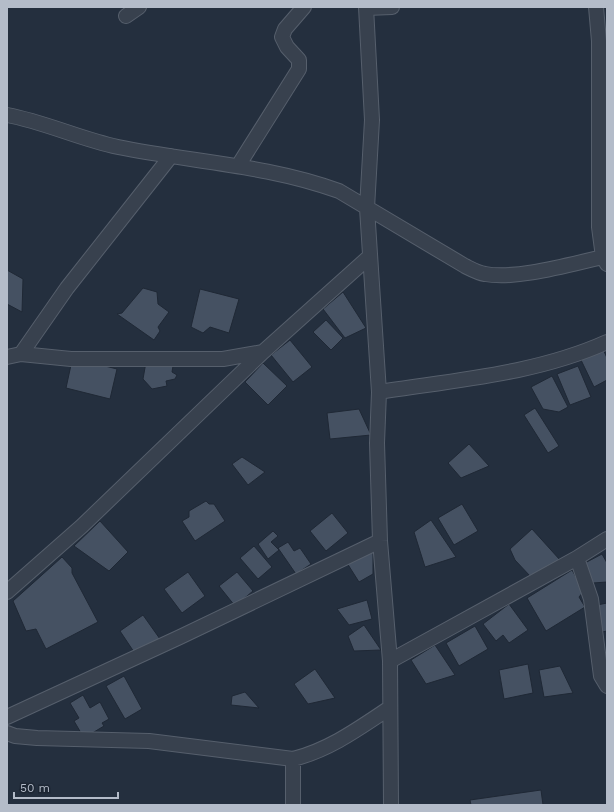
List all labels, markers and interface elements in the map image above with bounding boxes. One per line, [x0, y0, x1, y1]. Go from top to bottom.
scale bar [14, 774, 118, 800]
text: 50 m [20, 781, 50, 795]

